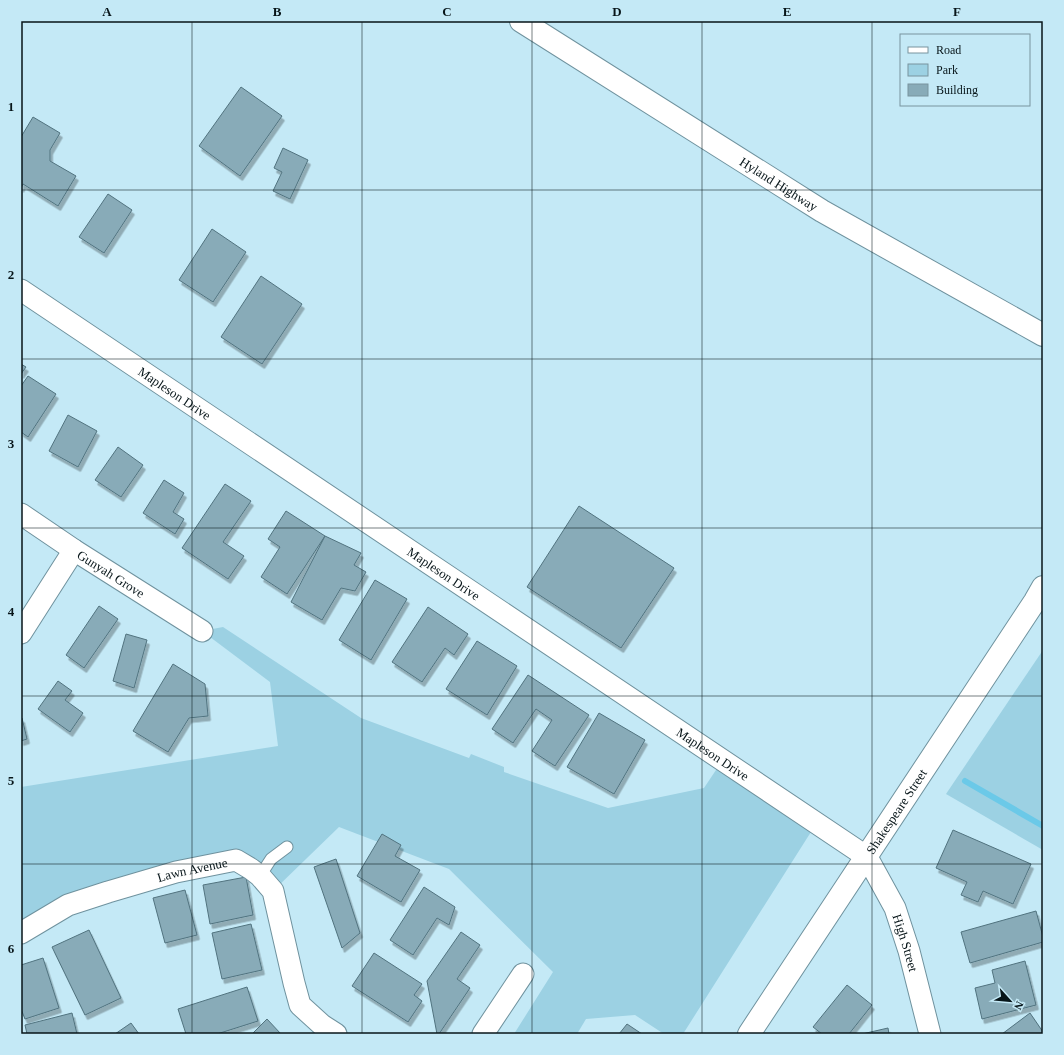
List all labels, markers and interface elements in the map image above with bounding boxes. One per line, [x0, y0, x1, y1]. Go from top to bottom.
text: A [102, 4, 112, 19]
text: B [273, 4, 282, 19]
text: C [442, 4, 452, 19]
text: D [612, 4, 622, 19]
text: E [783, 4, 791, 19]
text: F [953, 4, 961, 19]
legend [900, 34, 1030, 106]
text: Road [936, 43, 961, 57]
text: Park [936, 63, 958, 77]
text: Building [936, 83, 978, 97]
text: 1 [8, 99, 14, 114]
street label: Hyland Highway [737, 154, 821, 215]
text: 2 [8, 267, 14, 282]
street label: Mapleson Drive [135, 364, 214, 423]
text: 3 [8, 436, 15, 451]
street label: Mapleson Drive [404, 544, 483, 604]
street label: Gunyah Grove [74, 547, 148, 601]
text: 4 [8, 604, 15, 619]
street label: Mapleson Drive [674, 725, 752, 784]
street label: Shakespeare Street [863, 766, 930, 857]
text: 5 [8, 773, 15, 788]
street label: Lawn Avenue [155, 855, 229, 885]
street label: High Street [889, 912, 921, 974]
text: 6 [8, 941, 15, 956]
north arrow [990, 981, 1030, 1021]
text: N [1012, 999, 1026, 1012]

